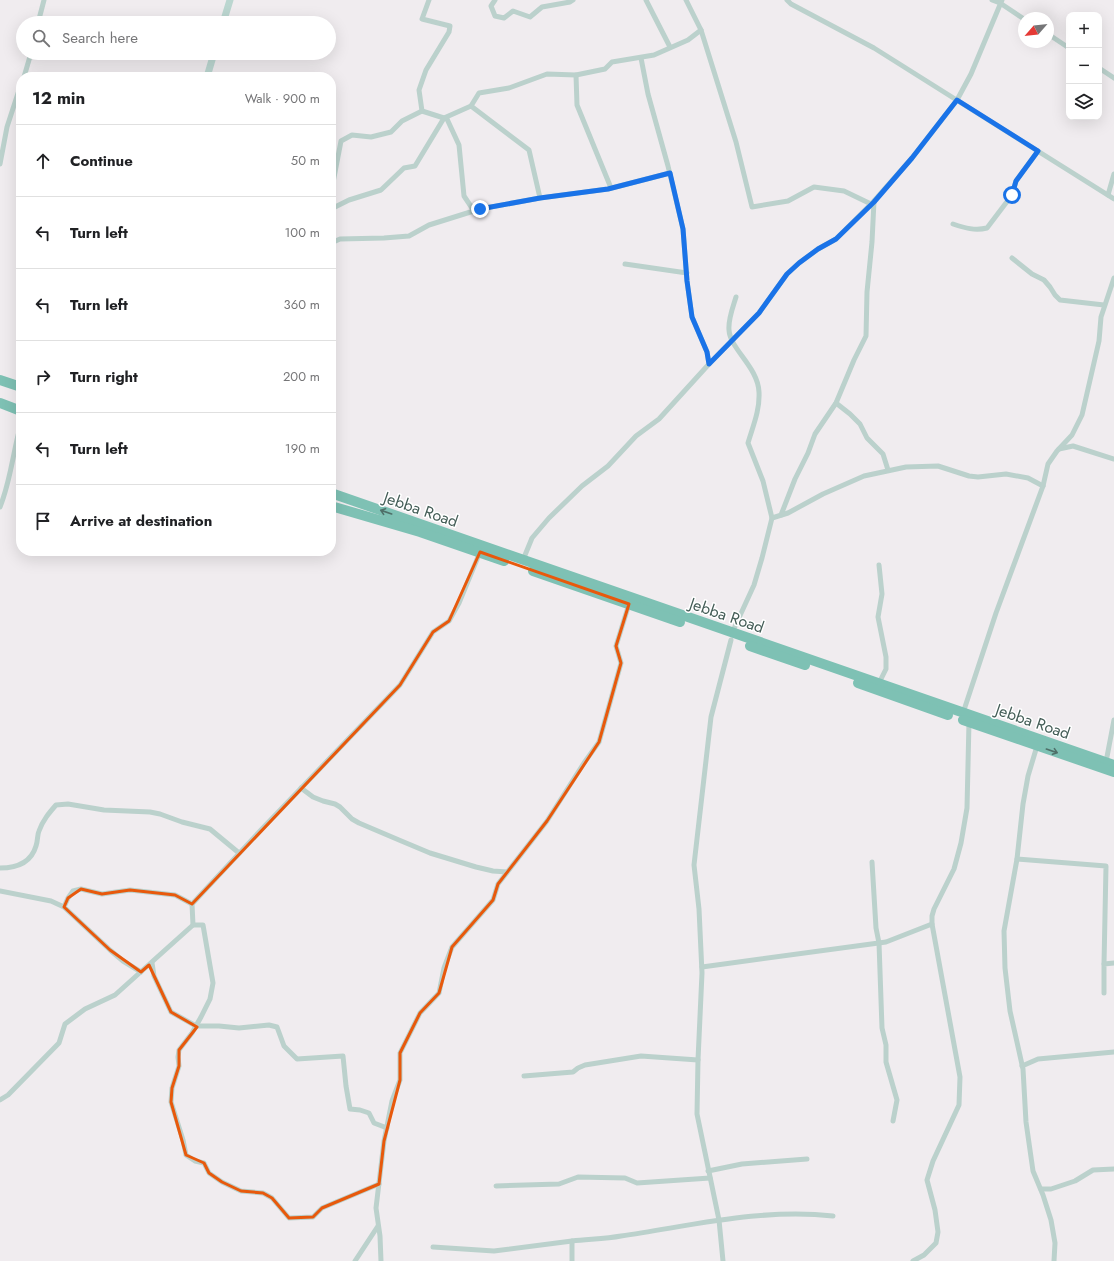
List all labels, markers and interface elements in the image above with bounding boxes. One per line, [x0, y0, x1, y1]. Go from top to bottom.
north arrow [1018, 12, 1054, 48]
map controls [1066, 12, 1102, 120]
button: + [1066, 12, 1102, 48]
search box [16, 16, 336, 60]
icon: search [30, 27, 52, 49]
text: Search here [62, 27, 138, 49]
button: − [1066, 48, 1102, 84]
button: layers [1066, 84, 1102, 120]
text: 12 min [32, 86, 85, 110]
text: Walk · 900 m [245, 89, 320, 108]
icon: ahead [32, 150, 54, 172]
text: Continue [70, 150, 133, 172]
text: 50 m [291, 151, 320, 170]
route start [1003, 186, 1021, 204]
route end [471, 200, 489, 218]
icon: left [32, 222, 54, 244]
text: Turn left [70, 222, 128, 244]
text: 100 m [285, 223, 320, 242]
icon: left [32, 294, 54, 316]
text: Turn left [70, 294, 128, 316]
text: 360 m [284, 295, 320, 314]
icon: right [32, 366, 54, 388]
text: Turn right [70, 366, 138, 388]
text: 200 m [283, 367, 320, 386]
icon: left [32, 438, 54, 460]
text: Turn left [70, 438, 128, 460]
text: 190 m [285, 439, 320, 458]
street label: Jebba Road [379, 485, 461, 533]
one-way arrow [380, 508, 392, 516]
icon: arrive [32, 510, 54, 532]
text: Arrive at destination [70, 510, 212, 532]
street label: Jebba Road [685, 591, 767, 639]
street label: Jebba Road [991, 697, 1073, 745]
one-way arrow [1045, 748, 1057, 756]

